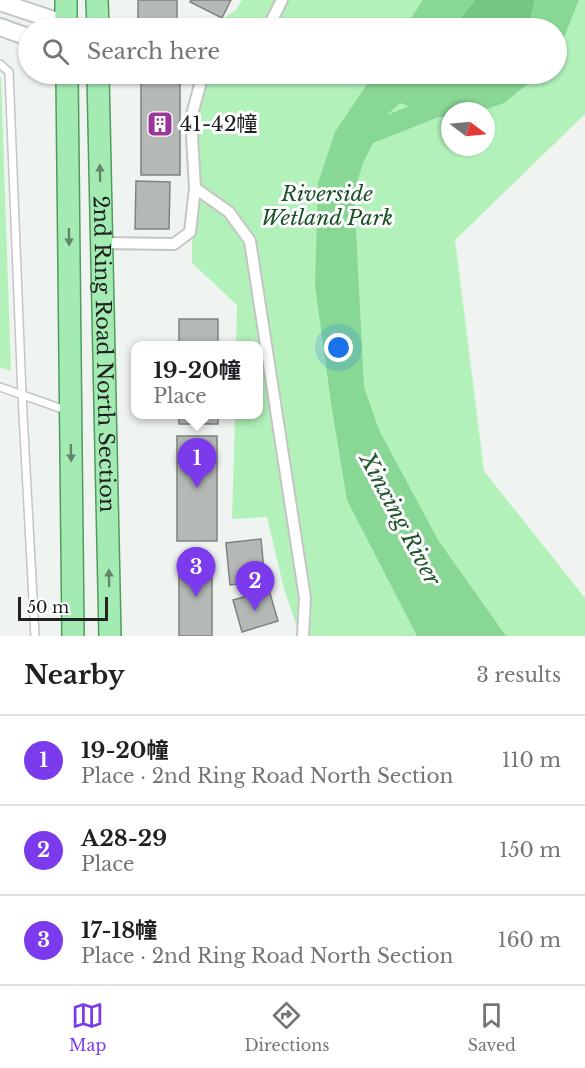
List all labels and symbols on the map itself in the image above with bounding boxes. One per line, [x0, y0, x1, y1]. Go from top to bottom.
north arrow [441, 102, 495, 156]
building icon: 41-42幢 [145, 109, 175, 139]
place label: 41-42幢 [180, 111, 258, 137]
one-way arrow [95, 163, 105, 182]
park label: Riverside Wetland Park [261, 181, 393, 231]
street label: 2nd Ring Road North Section [88, 195, 120, 513]
one-way arrow [64, 227, 74, 246]
your location [324, 333, 353, 362]
pin: 1 [178, 438, 216, 488]
one-way arrow [66, 443, 76, 462]
water label: Xinxing River [353, 447, 447, 591]
pin: 3 [176, 548, 216, 597]
pin: 2 [236, 562, 274, 611]
one-way arrow [104, 568, 113, 587]
scale bar [18, 594, 108, 622]

